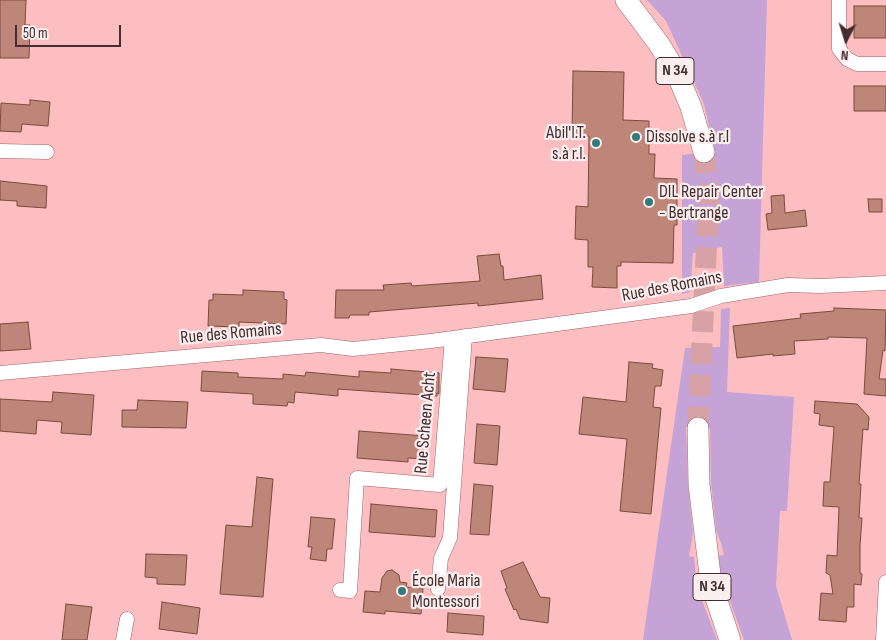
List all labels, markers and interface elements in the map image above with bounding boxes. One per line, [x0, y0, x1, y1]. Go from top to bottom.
scale bar [18, 15, 124, 47]
north arrow [821, 15, 871, 65]
text: 50 m [23, 24, 48, 43]
text: N [840, 47, 849, 64]
road number: N 34 [656, 58, 694, 84]
place label: Abil'I.T. s.à r.l. [546, 122, 586, 164]
place label: Dissolve s.à r.l [646, 126, 729, 148]
marker: Dissolve s.à r.l [630, 131, 642, 143]
marker: Abil'I.T. s.à r.l. [590, 137, 602, 149]
place label: DIL Repair Center - Bertrange [659, 181, 763, 223]
marker: DIL Repair Center - Bertrange [643, 196, 655, 208]
street label: Rue des Romains [620, 267, 724, 307]
street label: Rue des Romains [179, 319, 283, 349]
street label: Rue Scheen Acht [411, 371, 441, 475]
place label: École Maria Montessori [412, 570, 480, 612]
road number: N 34 [693, 574, 731, 600]
marker: École Maria Montessori [396, 585, 408, 597]

